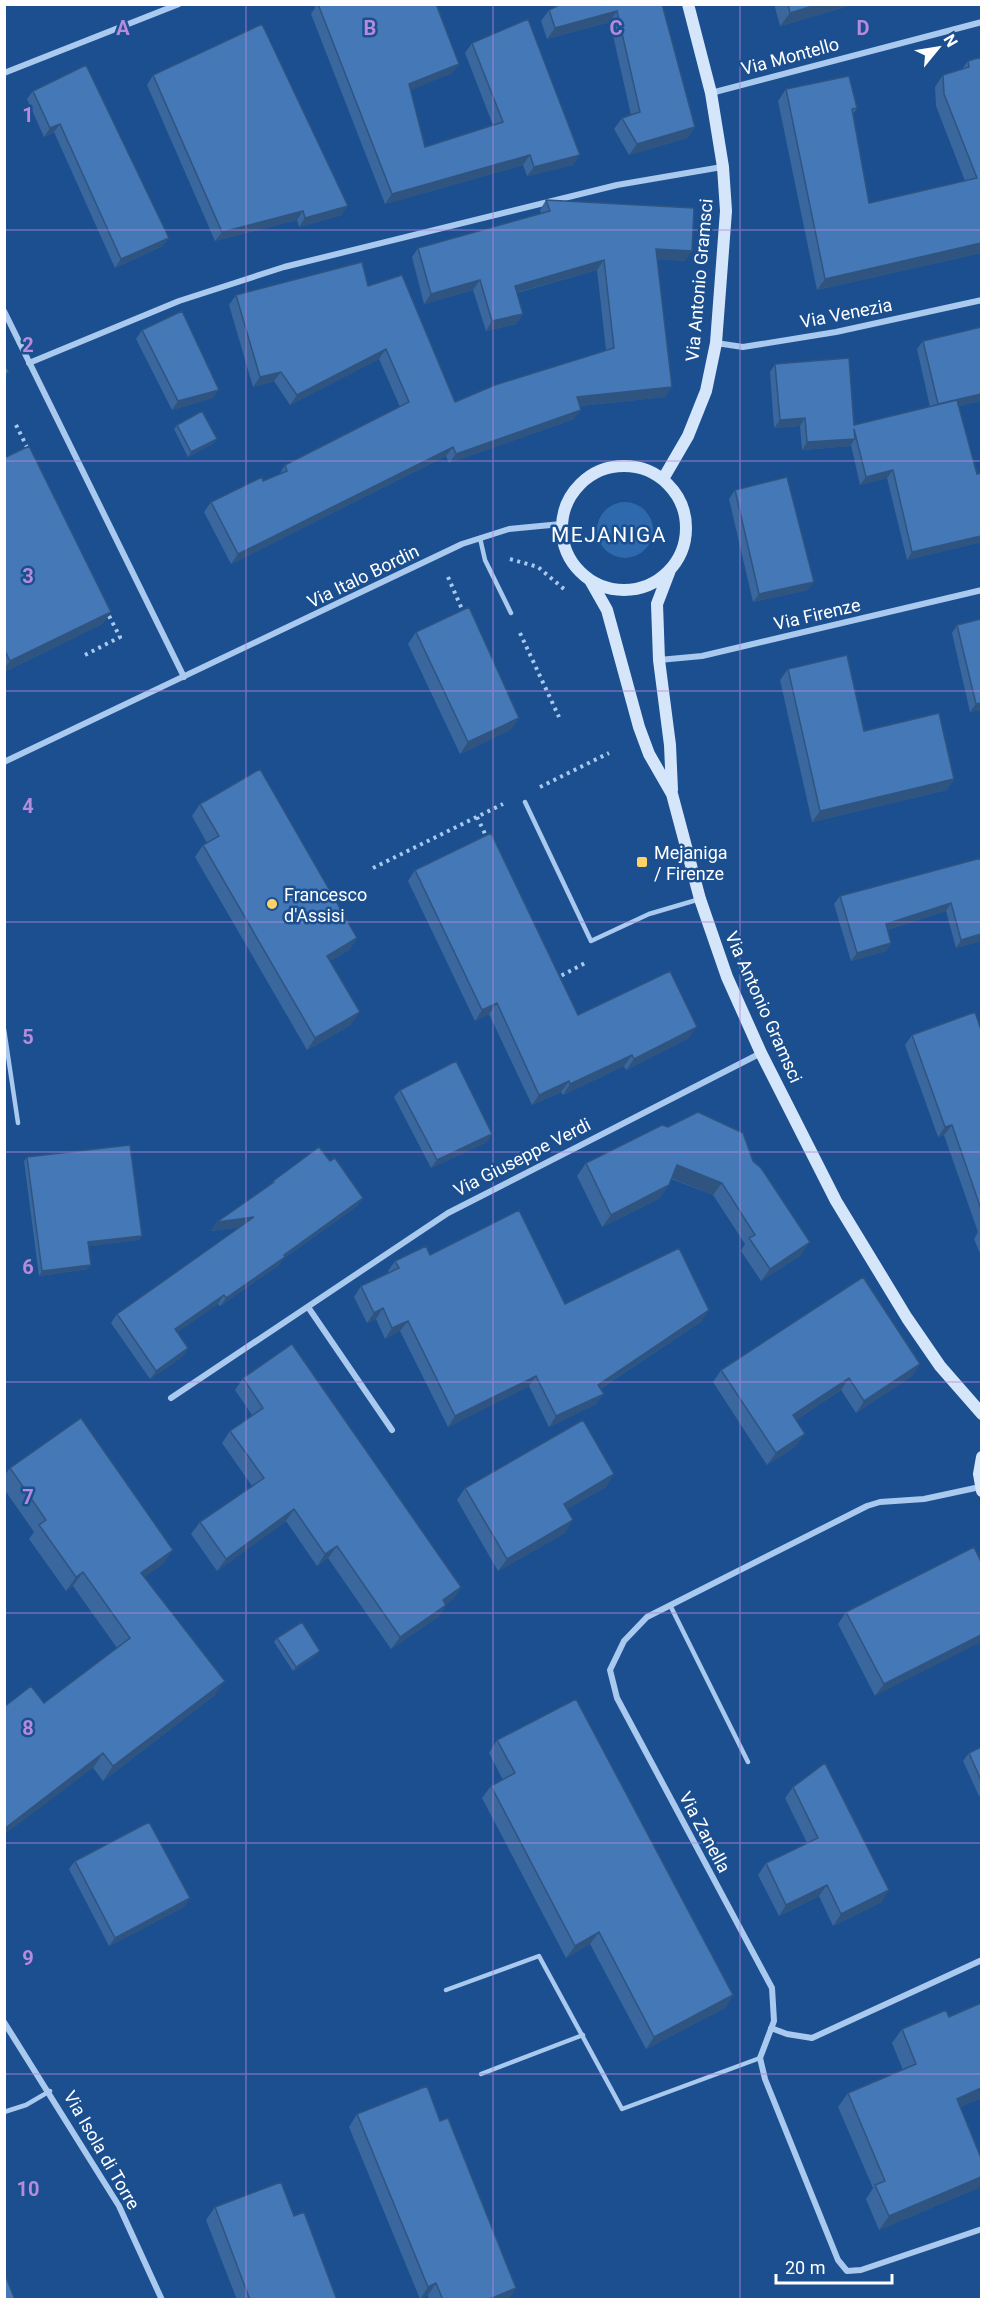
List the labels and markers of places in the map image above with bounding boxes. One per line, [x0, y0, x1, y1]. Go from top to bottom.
place label: Mejaniga / Firenze [654, 842, 728, 884]
marker: Mejaniga / Firenze [635, 855, 649, 869]
place label: Francesco d'Assisi [284, 884, 367, 926]
marker: Francesco d'Assisi [265, 897, 279, 911]

